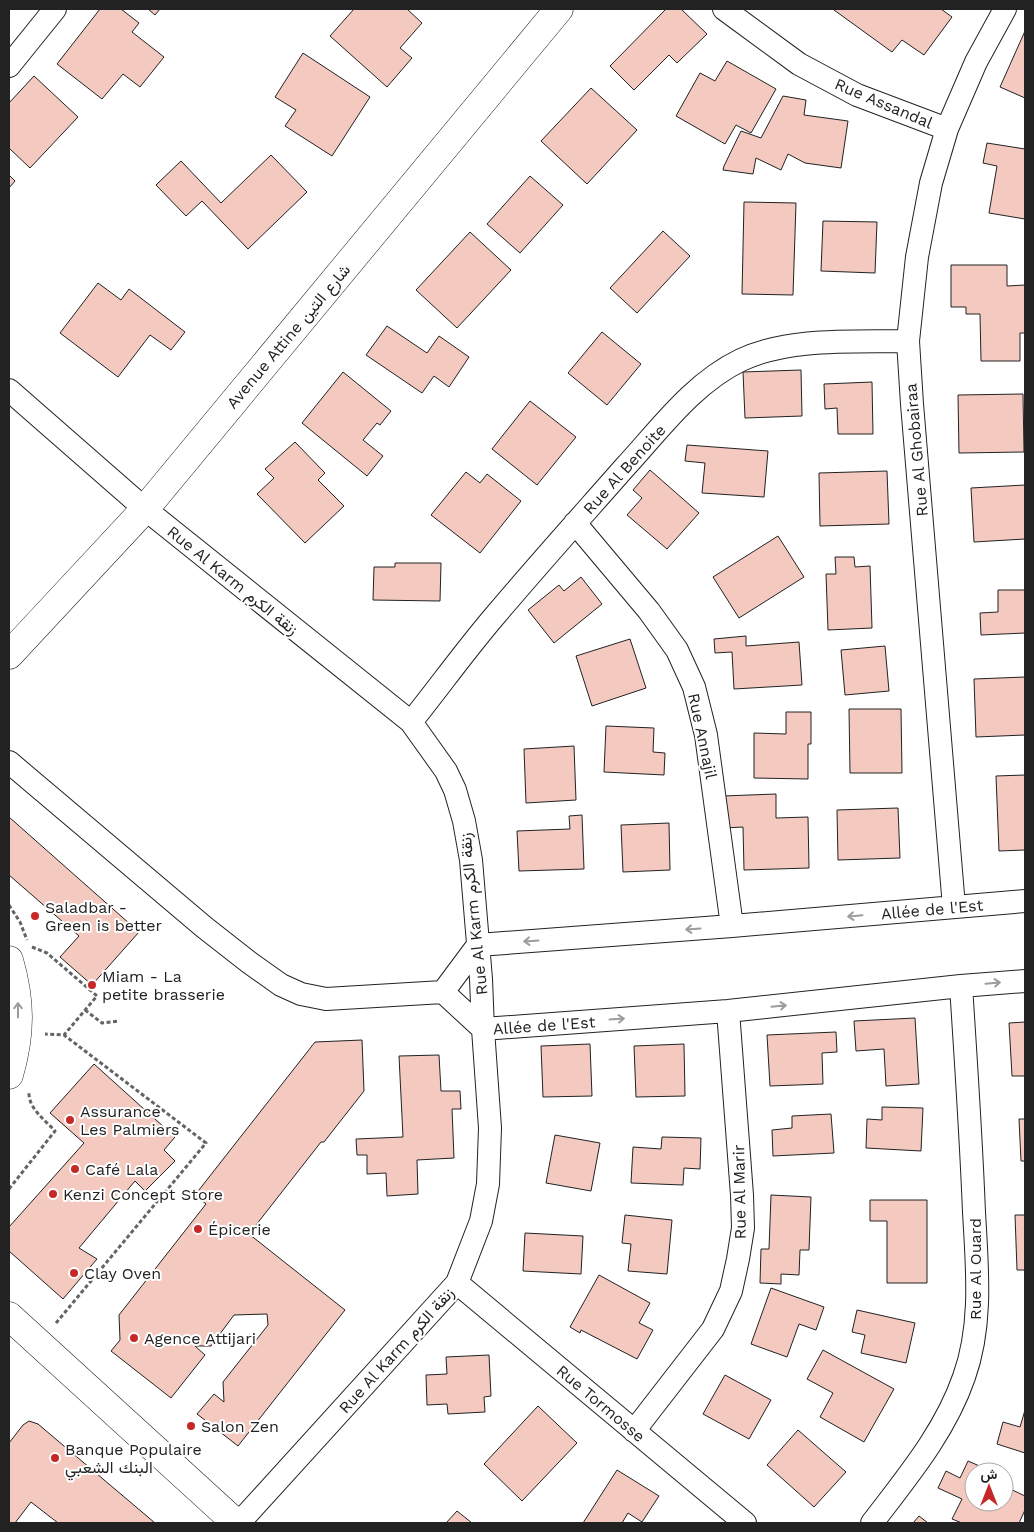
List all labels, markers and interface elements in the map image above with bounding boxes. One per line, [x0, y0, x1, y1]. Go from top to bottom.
street label: Rue Assandal [832, 74, 936, 133]
street label: Avenue Attine شارع التين [223, 260, 356, 414]
street label: Rue Al Ghobairaa [901, 383, 932, 517]
street label: Rue Al Benoite [579, 421, 670, 518]
street label: Rue Al Karm زنقة الكرم [163, 522, 302, 640]
street label: Rue Annajil [684, 691, 721, 781]
street label: Rue Al Karm زنقة الكرم [456, 832, 492, 996]
street label: Allée de l'Est [880, 896, 984, 923]
place label: Saladbar - Green is better [45, 898, 162, 935]
marker: Saladbar - Green is better [29, 910, 41, 922]
one-way arrow [847, 911, 863, 920]
one-way arrow [685, 924, 701, 934]
one-way arrow [523, 936, 539, 945]
place label: Miam - La petite brasserie [102, 967, 225, 1004]
marker: Miam - La petite brasserie [86, 979, 98, 991]
one-way arrow [985, 979, 1001, 988]
one-way arrow [771, 1001, 787, 1011]
one-way arrow [13, 1002, 23, 1018]
street label: Allée de l'Est [492, 1012, 596, 1039]
one-way arrow [609, 1015, 625, 1024]
place label: Assurance Les Palmiers [80, 1102, 180, 1139]
marker: Assurance Les Palmiers [64, 1114, 76, 1126]
street label: Rue Al Marir [729, 1144, 750, 1239]
place label: Café Lala [85, 1160, 158, 1179]
marker: Café Lala [69, 1163, 81, 1175]
place label: Kenzi Concept Store [63, 1185, 223, 1204]
marker: Kenzi Concept Store [47, 1188, 59, 1200]
street label: Rue Al Ouard [966, 1218, 985, 1320]
place label: Épicerie [208, 1220, 271, 1239]
marker: Épicerie [192, 1223, 204, 1235]
place label: Clay Oven [84, 1264, 161, 1283]
marker: Clay Oven [68, 1267, 80, 1279]
street label: Rue Al Karm زنقة الكرم [335, 1283, 459, 1418]
place label: Agence Attijari [144, 1329, 256, 1348]
marker: Agence Attijari [128, 1332, 140, 1344]
street label: Rue Tormosse [553, 1361, 649, 1446]
place label: Salon Zen [201, 1417, 279, 1436]
marker: Salon Zen [185, 1420, 197, 1432]
place label: Banque Populaire البنك الشعبي [65, 1440, 202, 1481]
marker: Banque Populaire البنك الشعبي [49, 1452, 61, 1464]
north arrow [964, 1462, 1014, 1512]
text: ش [981, 1466, 998, 1483]

